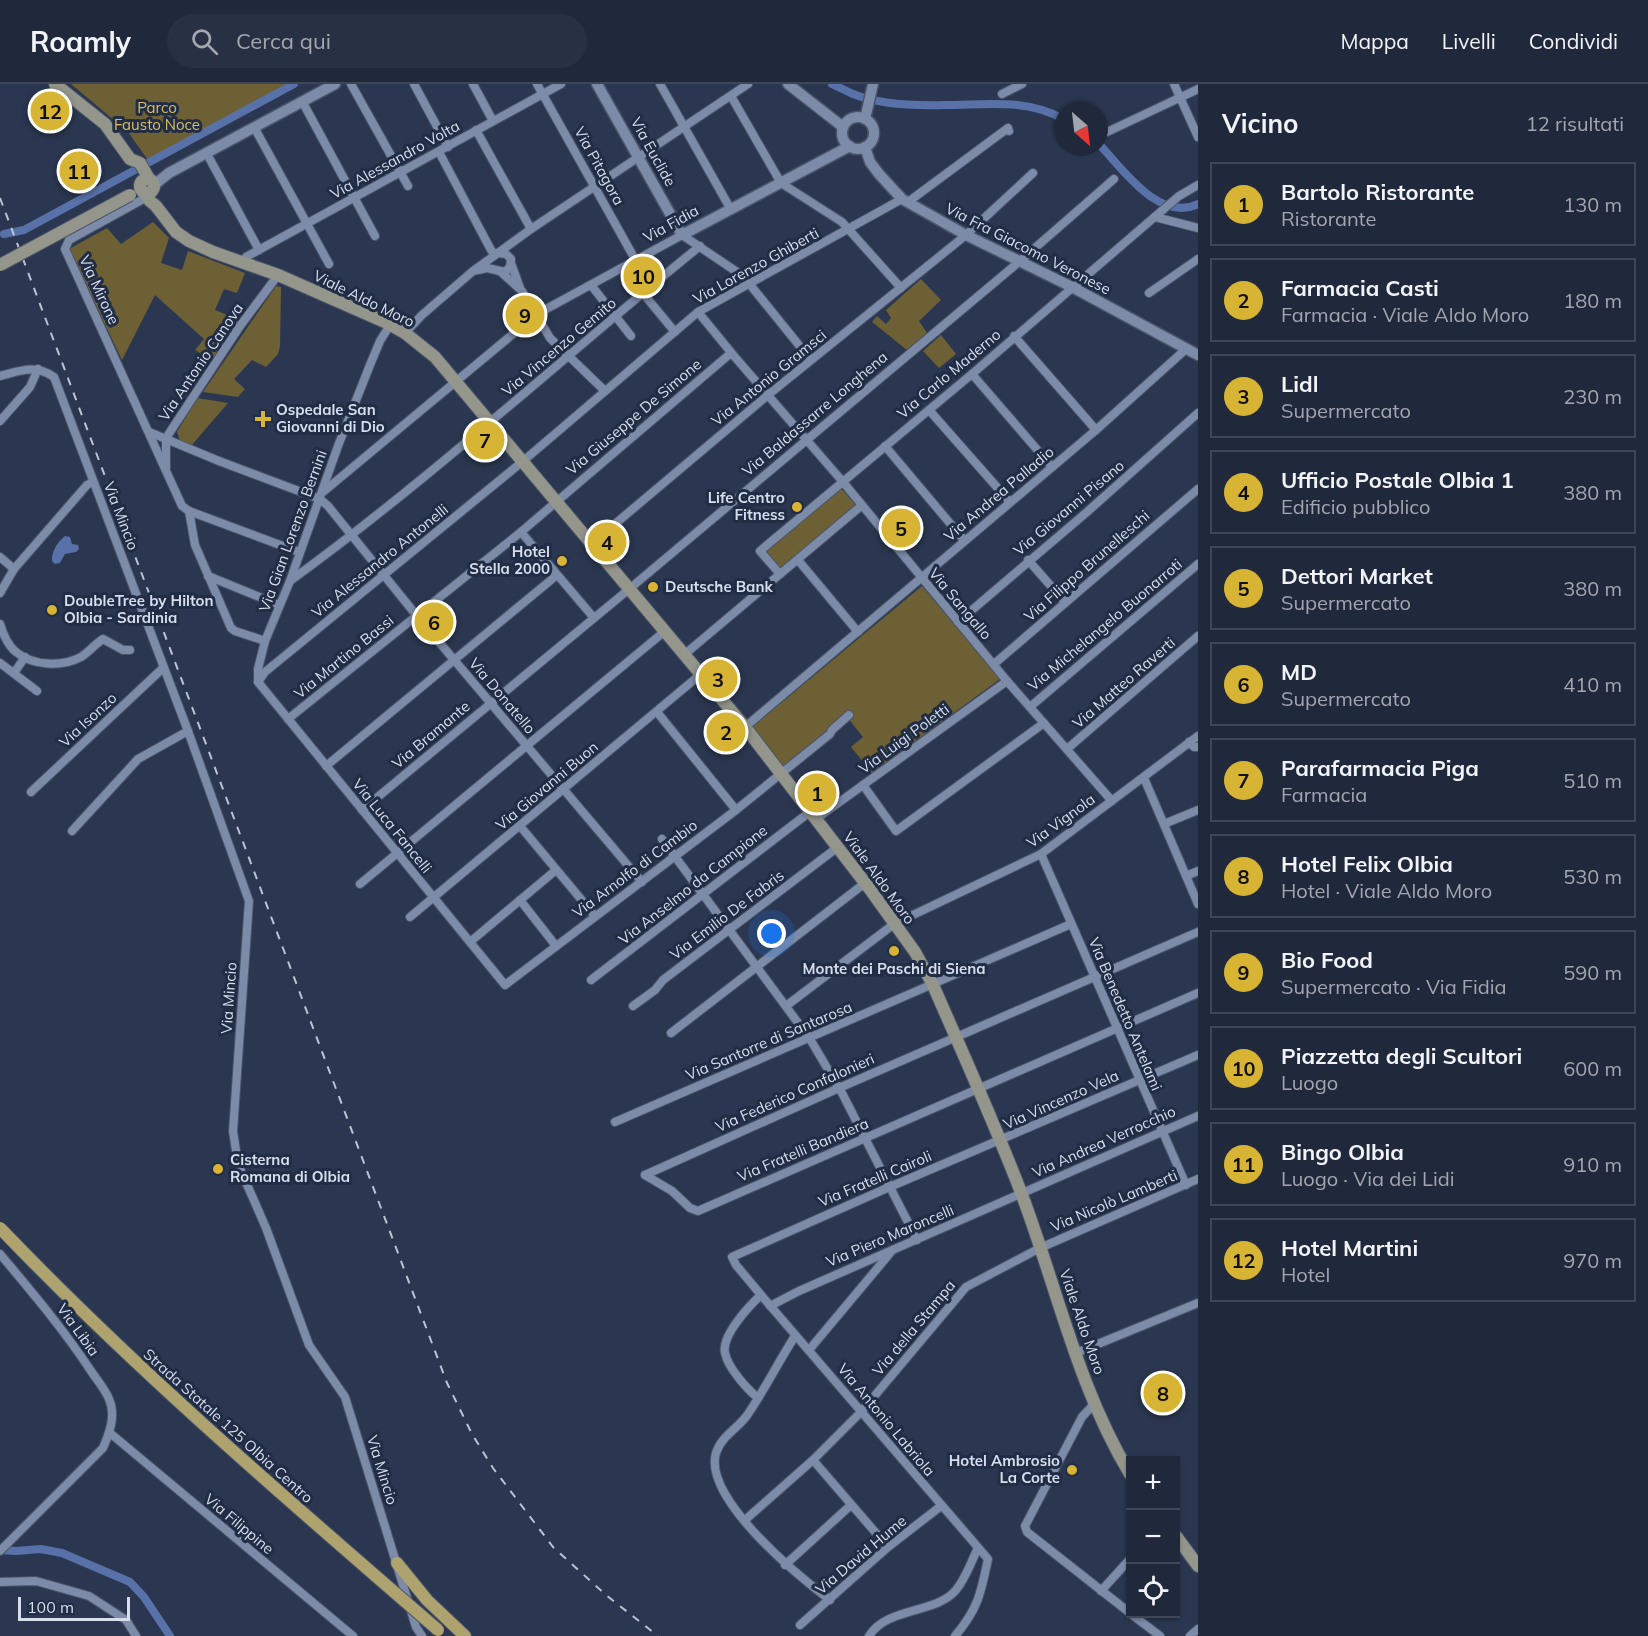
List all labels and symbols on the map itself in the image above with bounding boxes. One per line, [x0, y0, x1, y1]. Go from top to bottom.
pin: 12 [31, 88, 70, 134]
park label: Parco Fausto Noce [114, 98, 200, 134]
north arrow [1054, 102, 1108, 156]
street label: Via Euclide [627, 114, 680, 190]
street label: Via Alessandro Volta [327, 116, 463, 203]
street label: Via Pitagora [570, 123, 629, 208]
pin: 11 [60, 148, 98, 194]
street label: Via Fra Giacomo Veronese [942, 199, 1114, 299]
street label: Via Fidia [640, 201, 702, 247]
street label: Via Lorenzo Ghiberti [689, 223, 822, 308]
street label: Via Mirone [75, 252, 124, 327]
pin: 10 [624, 254, 662, 298]
street label: Viale Aldo Moro [311, 266, 418, 331]
pin: 9 [506, 292, 544, 338]
street label: Via Vincenzo Gemito [498, 293, 620, 400]
street label: Via Antonio Canova [154, 299, 247, 424]
street label: Via Antonio Gramsci [707, 325, 830, 430]
street label: Via Carlo Maderno [893, 325, 1004, 422]
street label: Via Baldassarre Longhena [738, 347, 891, 480]
street label: Via Giuseppe De Simone [562, 354, 705, 479]
place label: Ospedale San Giovanni di Dio [276, 400, 385, 436]
marker: Ospedale San Giovanni di Dio [254, 410, 272, 428]
pin: 7 [466, 418, 504, 462]
street label: Via Andrea Palladio [940, 442, 1058, 545]
street label: Via Gian Lorenzo Bernini [254, 447, 331, 614]
street label: Via Giovanni Pisano [1009, 456, 1128, 560]
street label: Via Mincio [100, 479, 143, 553]
place label: Life Centro Fitness [708, 488, 785, 524]
street label: Via Alessandro Antonelli [307, 500, 452, 622]
marker: Life Centro Fitness [790, 500, 804, 514]
pin: 5 [882, 506, 920, 550]
street label: Via Filippo Brunelleschi [1020, 506, 1153, 625]
pin: 4 [588, 520, 626, 564]
place label: Hotel Stella 2000 [469, 542, 550, 578]
marker: Hotel Stella 2000 [555, 554, 569, 568]
street label: Via Michelangelo Buonarroti [1024, 554, 1186, 695]
street label: Via Sangallo [925, 564, 996, 643]
place label: Deutsche Bank [665, 577, 773, 596]
marker: Deutsche Bank [646, 580, 660, 594]
place label: DoubleTree by Hilton Olbia - Sardinia [64, 591, 214, 627]
pin: 6 [414, 600, 454, 644]
marker: DoubleTree by Hilton Olbia - Sardinia [45, 603, 59, 617]
street label: Via Martino Bassi [290, 611, 397, 703]
street label: Via Matteo Raverti [1069, 633, 1179, 732]
street label: Via Donatello [465, 654, 540, 738]
pin: 3 [698, 656, 738, 702]
street label: Via Isonzo [55, 688, 120, 751]
street label: Via Bramante [388, 697, 473, 773]
street label: Via Luigi Poletti [855, 699, 953, 778]
pin: 2 [706, 710, 746, 754]
street label: Via Giovanni Buon [492, 737, 602, 834]
pin: 1 [798, 770, 836, 816]
street label: Via Luca Fancelli [349, 775, 436, 877]
street label: Via Vignola [1023, 789, 1099, 852]
street label: Via Arnolfo di Cambio [568, 815, 701, 922]
street label: Via Anselmo da Campione [614, 821, 771, 949]
street label: Viale Aldo Moro [839, 828, 919, 928]
street label: Via Emilio De Fabris [666, 865, 788, 964]
your location [757, 919, 786, 948]
street label: Via Benedetto Antelami [1085, 934, 1166, 1093]
marker: Monte dei Paschi di Siena [887, 944, 901, 958]
place label: Monte dei Paschi di Siena [802, 959, 986, 978]
street label: Via Mincio [217, 962, 240, 1034]
street label: Via Santorre di Santarosa [683, 997, 855, 1084]
street label: Via Federico Confalonieri [712, 1049, 877, 1136]
street label: Via Vincenzo Vela [1000, 1066, 1122, 1134]
street label: Via Andrea Verrocchio [1029, 1101, 1178, 1182]
street label: Via Fratelli Bandiera [734, 1113, 871, 1186]
street label: Via Fratelli Cairoli [815, 1146, 934, 1211]
place label: Cisterna Romana di Olbia [230, 1150, 350, 1186]
marker: Cisterna Romana di Olbia [211, 1162, 225, 1176]
street label: Via Nicolò Lamberti [1048, 1165, 1180, 1236]
street label: Via Piero Maroncelli [823, 1200, 957, 1271]
street label: Viale Aldo Moro [1056, 1267, 1109, 1377]
street label: Via della Stampa [868, 1276, 959, 1379]
street label: Via Libia [53, 1300, 104, 1360]
street label: Strada Statale 125 Olbia Centro [140, 1344, 317, 1507]
street label: Via Antonio Labriola [834, 1359, 939, 1480]
pin: 8 [1144, 1370, 1182, 1416]
street label: Via Mincio [363, 1433, 402, 1507]
place label: Hotel Ambrosio La Corte [949, 1451, 1060, 1487]
marker: Hotel Ambrosio La Corte [1065, 1463, 1079, 1477]
street label: Via Filippine [201, 1489, 278, 1558]
street label: Via David Hume [811, 1511, 910, 1598]
scale bar [18, 1594, 130, 1622]

